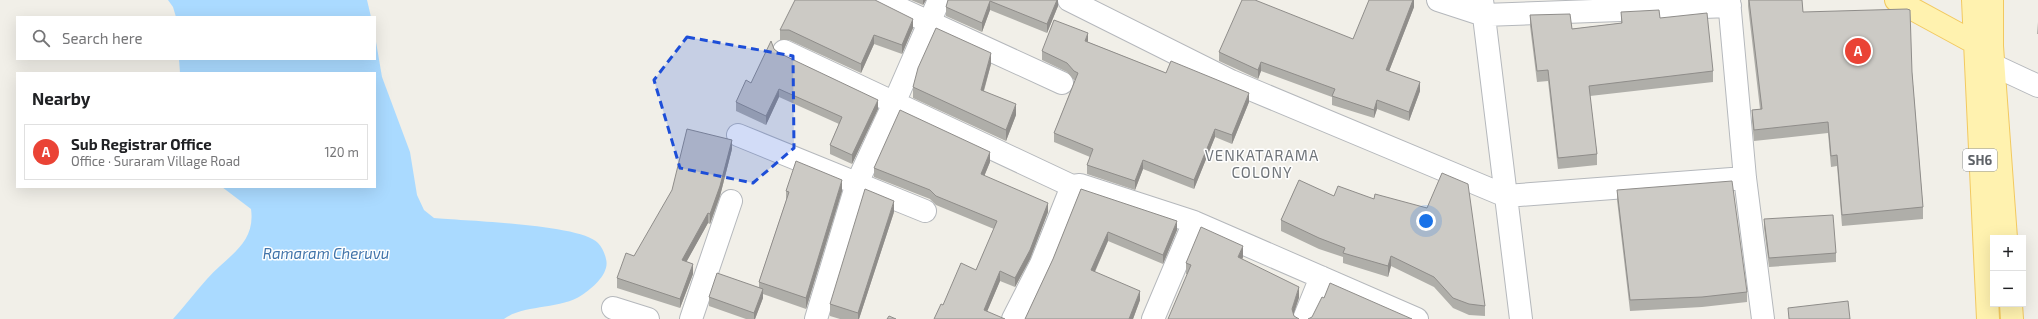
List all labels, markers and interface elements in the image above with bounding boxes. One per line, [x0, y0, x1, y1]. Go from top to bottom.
search box [16, 16, 376, 60]
icon: search [30, 27, 52, 49]
text: Search here [62, 29, 143, 47]
pin: A [1845, 36, 1871, 66]
text: Nearby [32, 88, 90, 108]
text: Sub Registrar Office [71, 135, 212, 153]
text: A [42, 144, 50, 160]
text: 120 m [324, 144, 359, 160]
district label: VENKATARAMA COLONY [1205, 146, 1319, 181]
road number: SH6 [1963, 149, 1997, 171]
text: Office · Suraram Village Road [71, 153, 240, 169]
your location [1416, 211, 1436, 231]
map controls [1990, 235, 2026, 307]
button: + [1990, 235, 2026, 271]
water label: Ramaram Cheruvu [263, 244, 389, 262]
button: − [1990, 271, 2026, 307]

